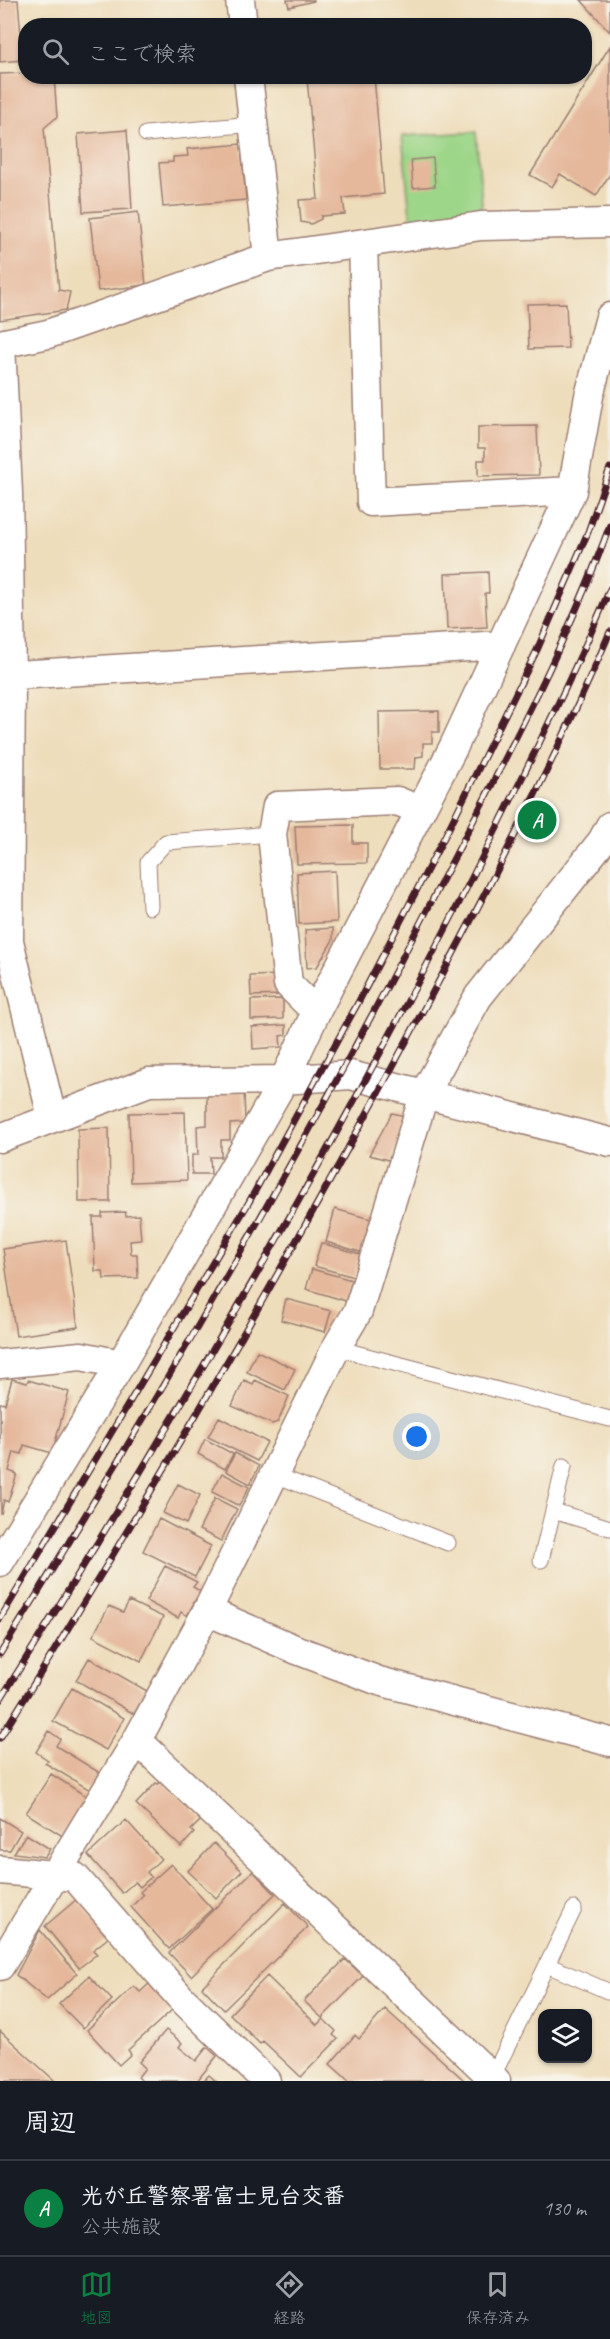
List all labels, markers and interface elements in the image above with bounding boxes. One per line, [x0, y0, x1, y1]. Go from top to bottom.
search box [18, 18, 592, 84]
icon: search [39, 35, 72, 68]
text: ここで検索 [87, 40, 197, 68]
pin: A [518, 798, 556, 842]
your location [402, 1422, 431, 1451]
map controls [538, 2009, 592, 2063]
button: layers [538, 2009, 592, 2063]
text: 周辺 [24, 2106, 76, 2139]
text: 光が丘警察署富士見台交番 [81, 2182, 345, 2210]
text: A [38, 2196, 49, 2221]
text: 130 m [543, 2196, 586, 2221]
text: 公共施設 [81, 2214, 161, 2239]
tab: 地図 [80, 2268, 113, 2328]
tab: 経路 [273, 2268, 306, 2328]
tab: 保存済み [466, 2268, 530, 2328]

